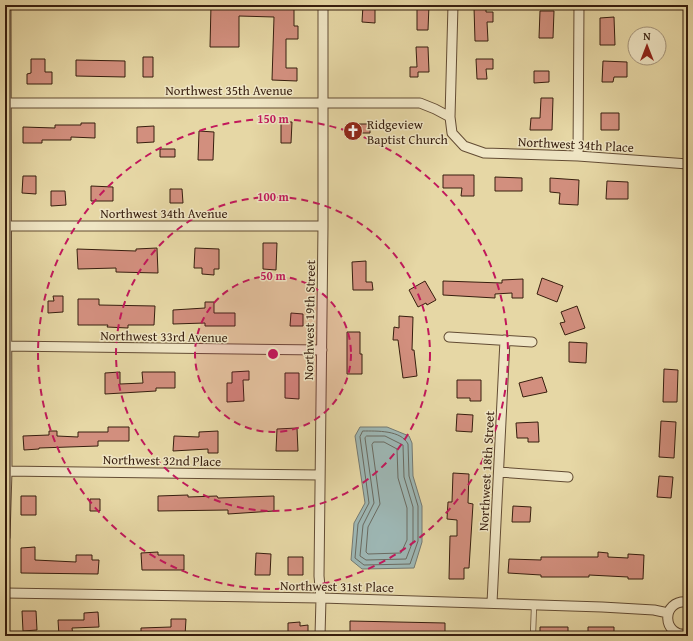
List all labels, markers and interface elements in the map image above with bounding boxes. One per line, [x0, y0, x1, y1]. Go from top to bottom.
north arrow [627, 26, 667, 66]
text: N [643, 28, 651, 44]
street label: Northwest 35th Avenue [165, 81, 293, 100]
text: 150 m [257, 110, 290, 127]
place label: Ridgeview Baptist Church [367, 115, 449, 149]
church icon: Ridgeview Baptist Church [342, 120, 364, 142]
street label: Northwest 34th Place [518, 132, 634, 157]
text: 100 m [257, 188, 290, 205]
street label: Northwest 34th Avenue [100, 204, 228, 223]
street label: Northwest 19th Street [299, 259, 320, 380]
text: 50 m [260, 267, 286, 284]
street label: Northwest 33rd Avenue [100, 326, 228, 347]
centre of rings [266, 347, 280, 361]
street label: Northwest 18th Street [474, 410, 499, 532]
street label: Northwest 32nd Place [103, 450, 221, 471]
street label: Northwest 31st Place [280, 576, 394, 597]

